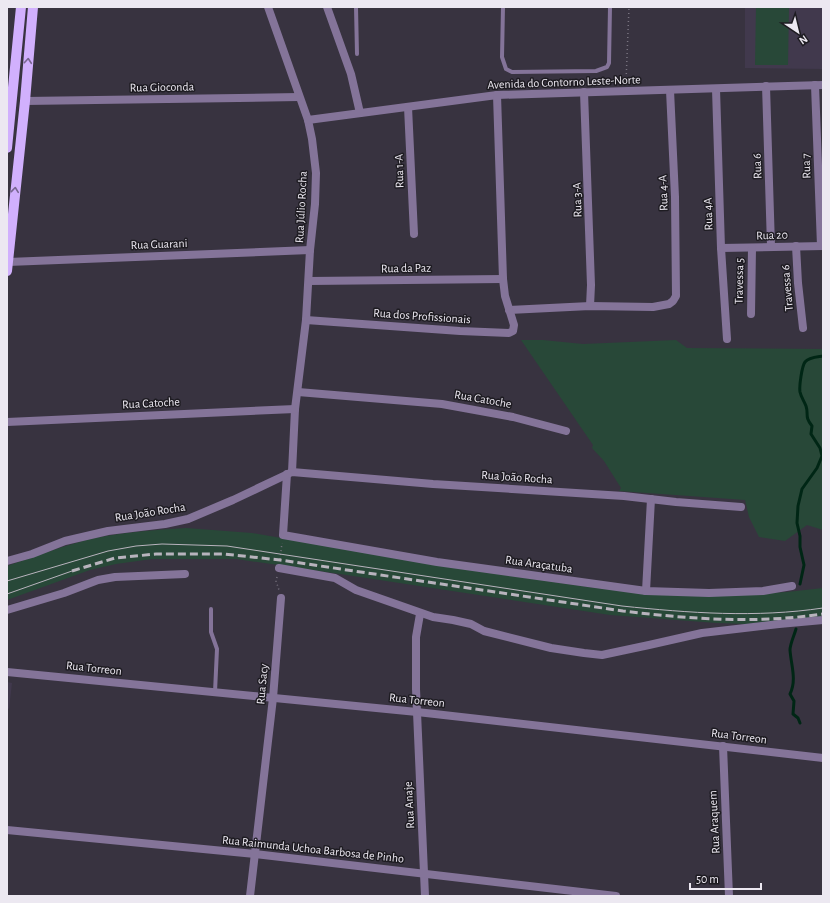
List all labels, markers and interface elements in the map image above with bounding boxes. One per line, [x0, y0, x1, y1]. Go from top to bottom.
north arrow [778, 12, 818, 52]
text: N [797, 33, 810, 46]
one-way arrow [24, 58, 33, 64]
street label: Avenida do Contorno Leste-Norte [487, 73, 641, 91]
street label: Rua Gioconda [130, 80, 195, 94]
street label: Rua 6 [751, 153, 763, 179]
street label: Rua 7 [800, 153, 812, 179]
street label: Rua 1-A [392, 154, 406, 188]
street label: Rua Júlio Rocha [293, 170, 309, 243]
street label: Rua 4-A [656, 175, 670, 211]
street label: Rua 3-A [570, 182, 584, 218]
one-way arrow [11, 187, 20, 193]
street label: Rua 4A [701, 197, 715, 231]
street label: Rua 20 [756, 228, 788, 242]
street label: Rua Guarani [130, 237, 188, 251]
street label: Travessa 5 [733, 258, 745, 304]
street label: Rua da Paz [381, 262, 431, 274]
street label: Travessa 6 [779, 264, 795, 312]
street label: Rua dos Profissionais [373, 307, 471, 325]
street label: Rua Catoche [453, 388, 513, 410]
street label: Rua Catoche [122, 395, 180, 411]
street label: Rua João Rocha [481, 469, 553, 486]
street label: Rua João Rocha [114, 500, 187, 524]
street label: Rua Araçatuba [505, 553, 574, 575]
street label: Rua Torreon [65, 659, 123, 677]
street label: Rua Sacy [254, 663, 271, 705]
street label: Rua Torreon [388, 691, 446, 709]
street label: Rua Torreon [710, 727, 768, 745]
street label: Rua Anaje [402, 781, 417, 829]
street label: Rua Araquem [706, 790, 722, 854]
street label: Rua Raimunda Uchoa Barbosa de Pinho [221, 833, 405, 865]
scale bar [690, 865, 761, 891]
text: 50 m [696, 873, 719, 885]

